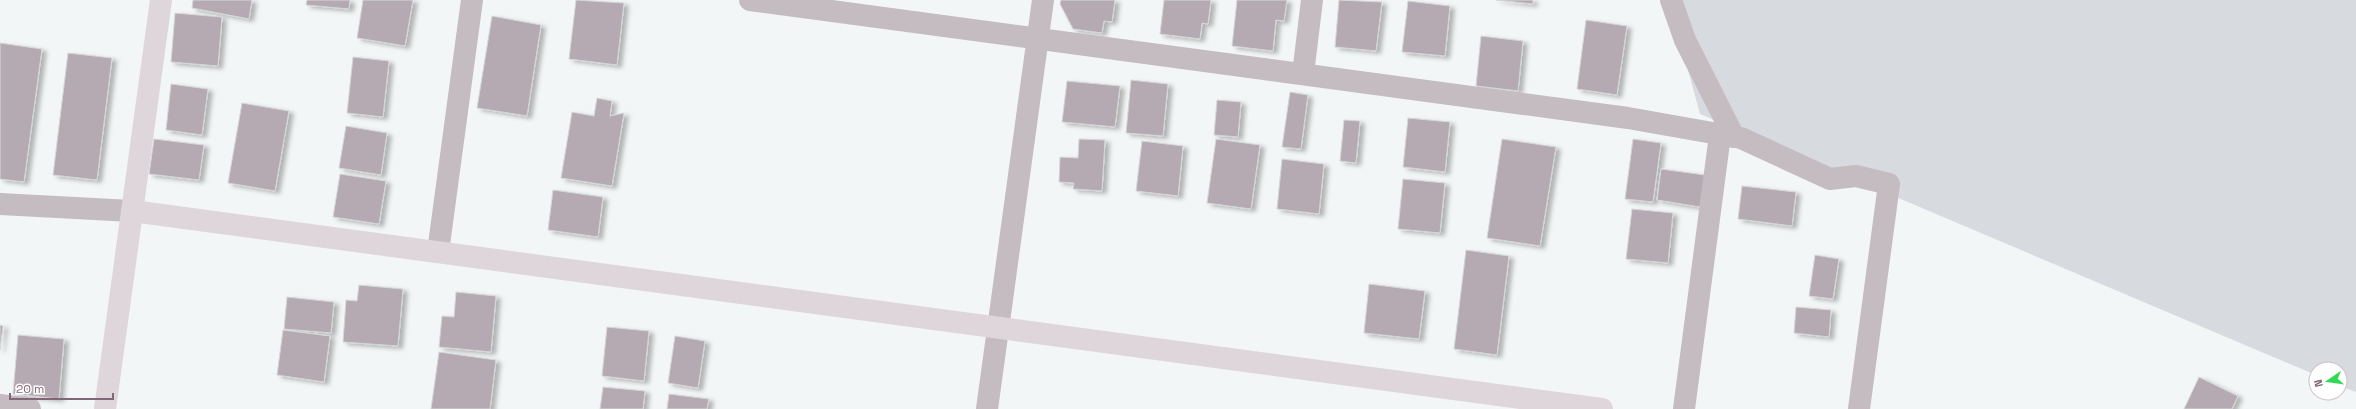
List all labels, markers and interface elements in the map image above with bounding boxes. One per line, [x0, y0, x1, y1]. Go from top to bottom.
north arrow [2308, 361, 2348, 401]
scale bar [10, 375, 113, 401]
text: N [2311, 378, 2326, 388]
text: 20 m [16, 381, 44, 397]

